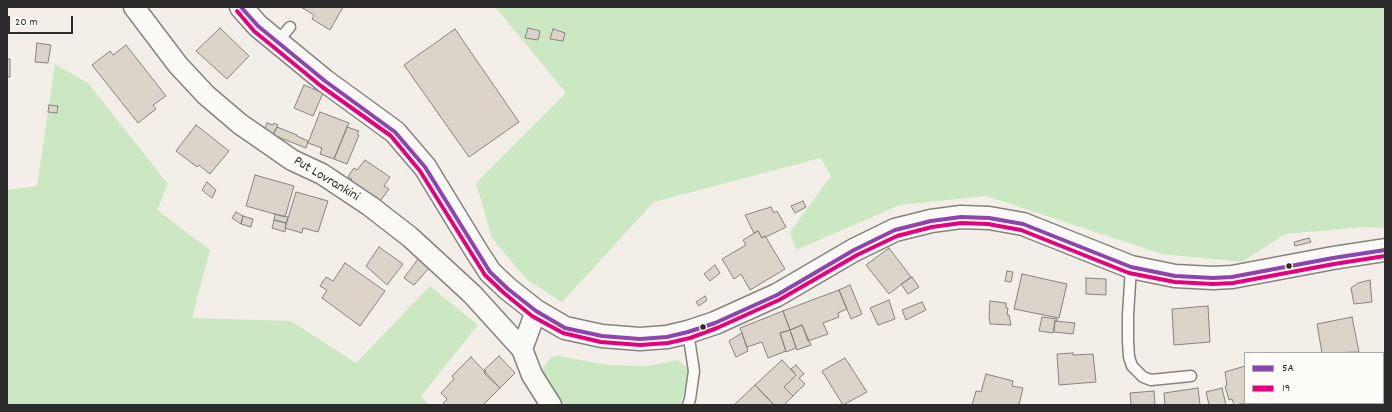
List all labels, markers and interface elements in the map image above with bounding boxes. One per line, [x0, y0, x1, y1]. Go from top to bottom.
scale bar [10, 8, 75, 34]
text: 20 m [15, 14, 38, 31]
street label: Put Lovrankini [290, 154, 362, 206]
unlabelled marker [1284, 261, 1294, 271]
unlabelled marker [698, 322, 708, 332]
legend [1244, 352, 1384, 404]
text: 5A [1282, 360, 1294, 377]
text: 19 [1282, 380, 1290, 397]

